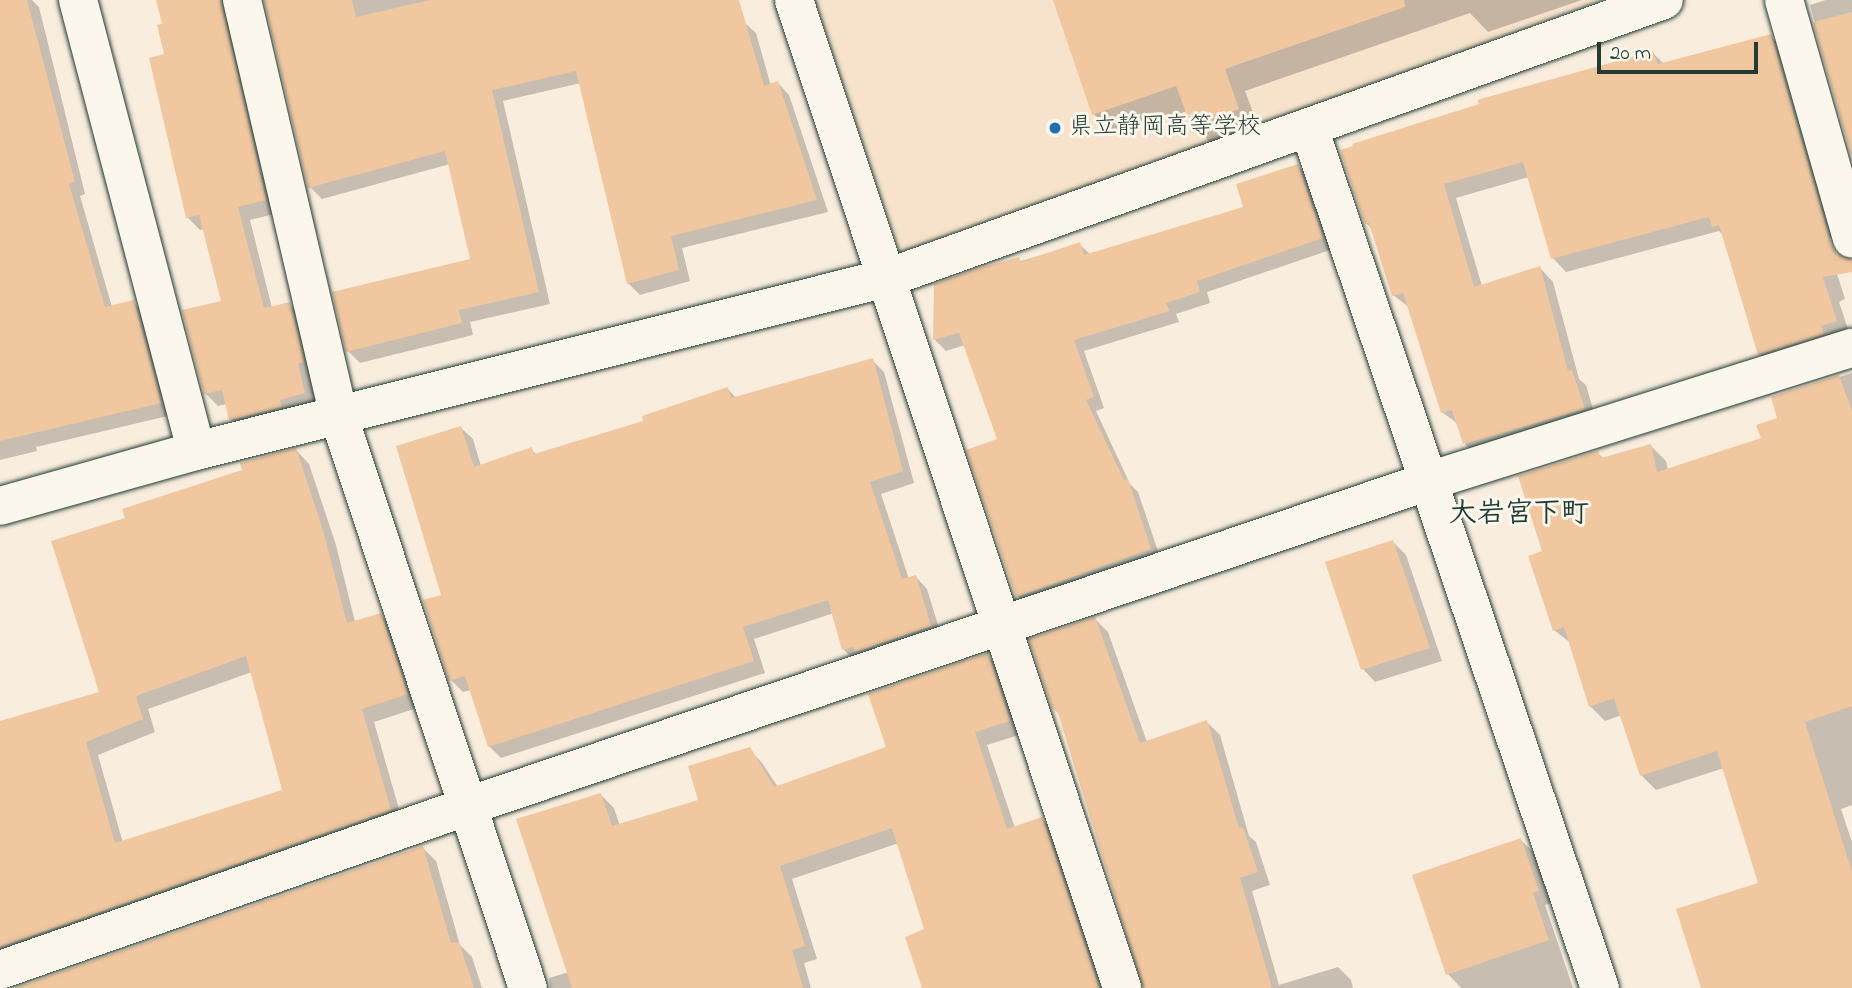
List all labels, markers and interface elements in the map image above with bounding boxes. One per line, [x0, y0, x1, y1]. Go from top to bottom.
scale bar [1600, 28, 1761, 72]
text: 20 m [1610, 39, 1651, 69]
place label: 県立静岡高等学校 [1069, 114, 1261, 142]
marker: 県立静岡高等学校 [1047, 120, 1063, 136]
district label: 大岩宮下町 [1449, 498, 1589, 532]

